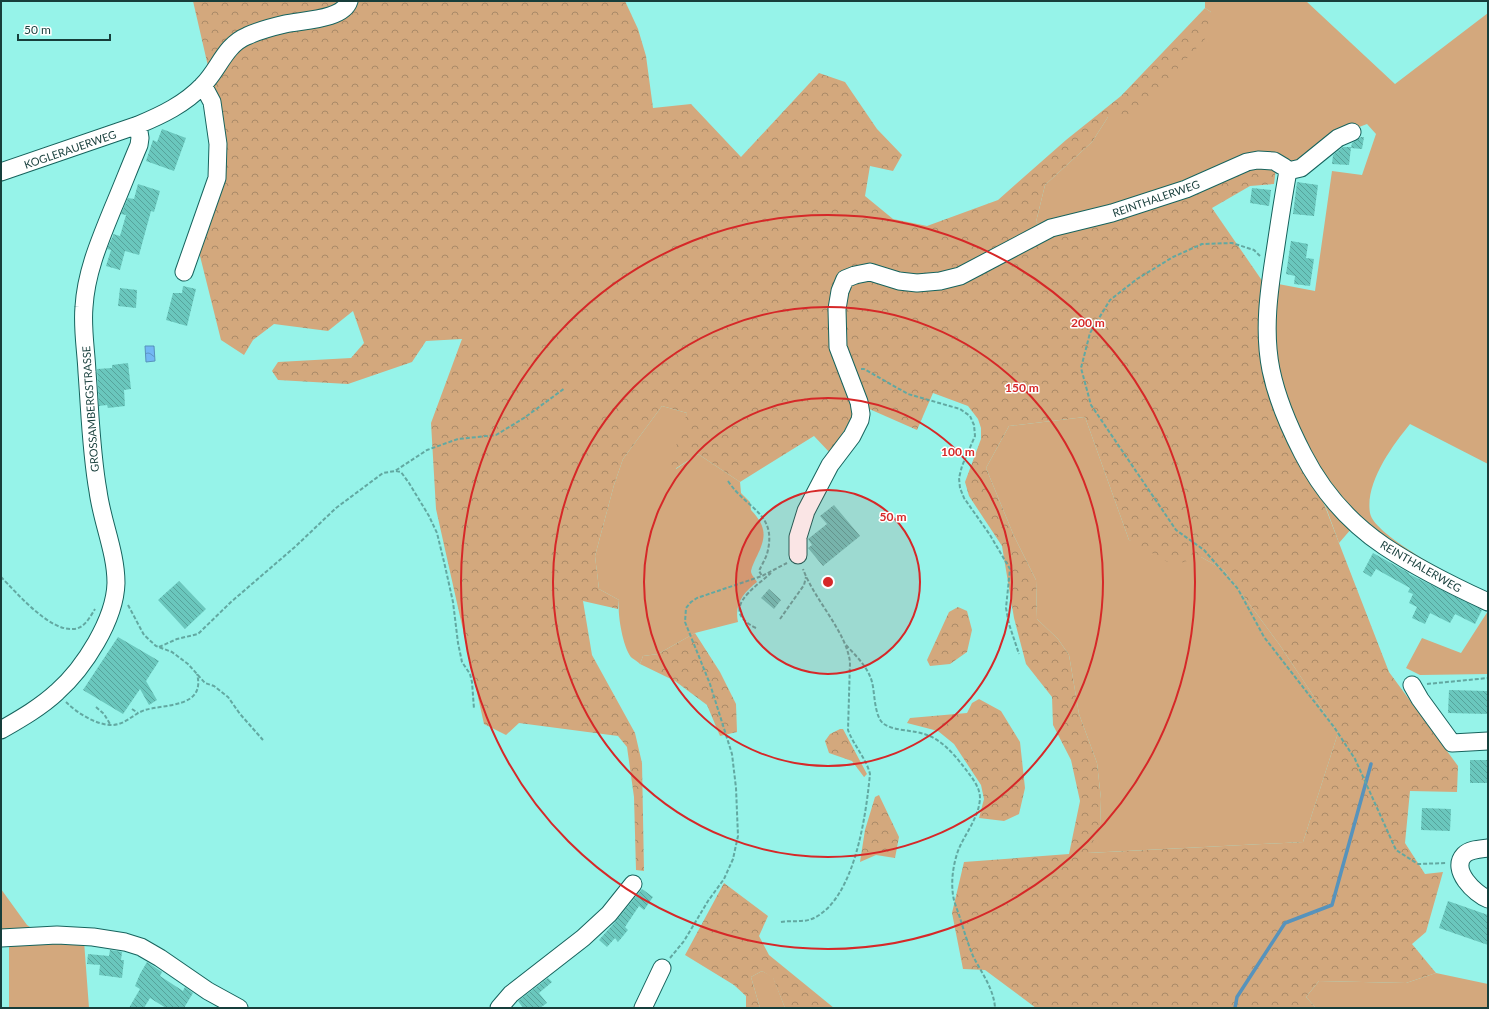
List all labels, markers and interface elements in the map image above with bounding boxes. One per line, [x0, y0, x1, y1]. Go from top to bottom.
scale bar [18, 16, 110, 42]
text: 50 m [24, 22, 51, 37]
street label: KOGLERAUERWEG [22, 127, 118, 171]
street label: REINTHALERWEG [1111, 177, 1201, 219]
text: 200 m [1071, 315, 1105, 330]
street label: GROSSAMBERGSTRASSE [79, 345, 101, 473]
text: 150 m [1005, 380, 1039, 395]
text: 100 m [941, 444, 975, 459]
text: 50 m [880, 509, 906, 524]
street label: REINTHALERWEG [1378, 538, 1464, 594]
centre of rings [821, 575, 835, 589]

